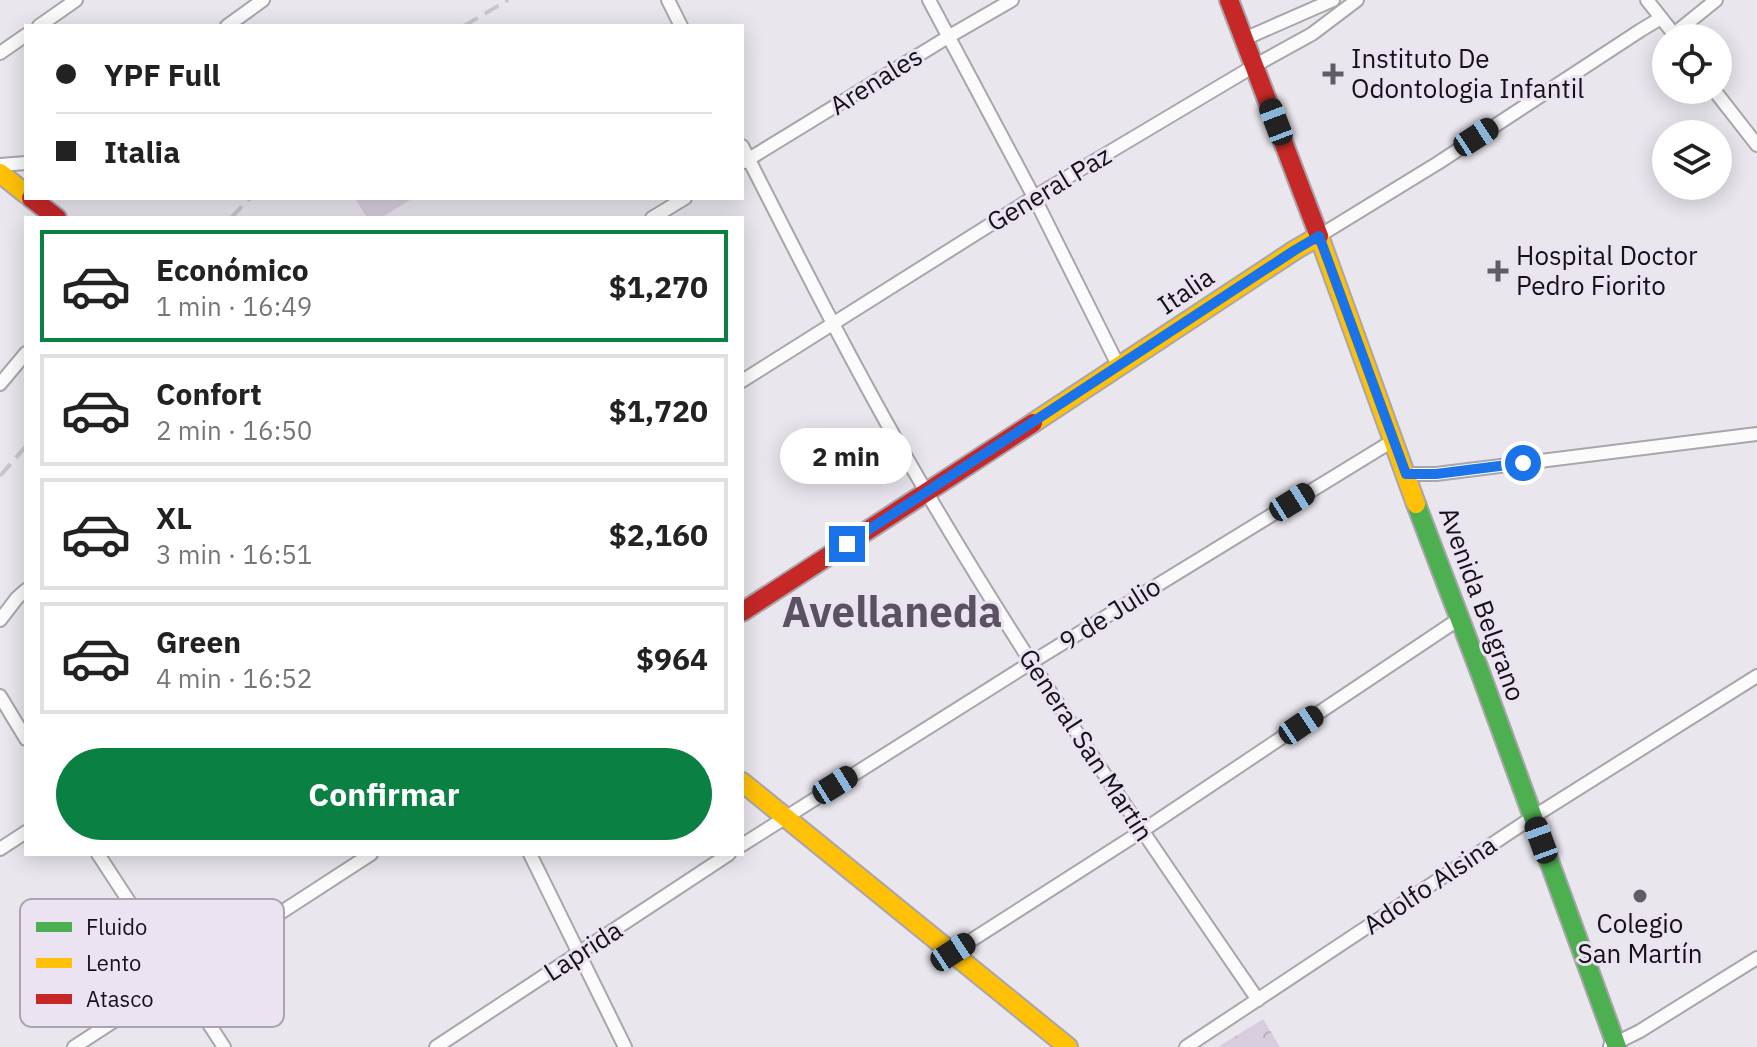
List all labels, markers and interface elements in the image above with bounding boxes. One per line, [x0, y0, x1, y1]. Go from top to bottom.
map controls [1652, 24, 1732, 200]
button: locate [1652, 24, 1732, 104]
street label: Arenales [823, 38, 928, 122]
place label: Instituto De Odontologia Infantil [1351, 41, 1584, 105]
text: YPF Full [104, 55, 220, 94]
marker: Instituto De Odontologia Infantil [1322, 63, 1344, 85]
car [1256, 95, 1296, 149]
car [1449, 114, 1503, 160]
button: layers [1652, 120, 1732, 200]
text: Italia [104, 132, 180, 171]
street label: General Paz [980, 138, 1117, 239]
place label: Hospital Doctor Pedro Fiorito [1516, 238, 1698, 302]
icon: car [60, 250, 132, 322]
text: Económico [156, 250, 309, 289]
street label: Italia [1151, 259, 1220, 321]
marker: Hospital Doctor Pedro Fiorito [1487, 260, 1509, 282]
text: $1,270 [609, 267, 708, 306]
text: 1 min · 16:49 [156, 289, 312, 323]
icon: car [60, 374, 132, 446]
text: Confort [156, 374, 262, 413]
text: $1,720 [609, 391, 708, 430]
text: 2 min · 16:50 [156, 413, 312, 447]
callout: 2 min [781, 428, 913, 484]
text: 2 min [812, 439, 880, 473]
route start [1505, 445, 1541, 481]
car [1265, 479, 1319, 525]
icon: car [60, 498, 132, 570]
text: XL [156, 498, 192, 537]
street label: Avenida Belgrano [1432, 502, 1534, 705]
text: $2,160 [609, 515, 708, 554]
route end [829, 526, 865, 562]
text: 3 min · 16:51 [156, 537, 312, 571]
street label: 9 de Julio [1052, 569, 1167, 658]
district label: Avellaneda [782, 584, 1002, 639]
icon: car [60, 622, 132, 694]
text: Green [156, 622, 241, 661]
text: $964 [636, 639, 708, 678]
street label: General San Martín [1012, 642, 1162, 847]
text: 4 min · 16:52 [156, 661, 312, 695]
car [1274, 702, 1328, 748]
button: Confirmar [56, 748, 712, 840]
car [808, 762, 862, 808]
car [1522, 813, 1560, 867]
street label: Adolfo Alsina [1356, 827, 1503, 941]
marker: Colegio San Martín [1631, 887, 1649, 905]
legend [20, 899, 284, 1027]
place label: Colegio San Martín [1578, 906, 1702, 970]
text: Fluido [86, 912, 147, 941]
street label: Laprida [537, 912, 628, 988]
car [926, 929, 980, 975]
text: Lento [86, 948, 141, 977]
text: Atasco [86, 984, 153, 1013]

